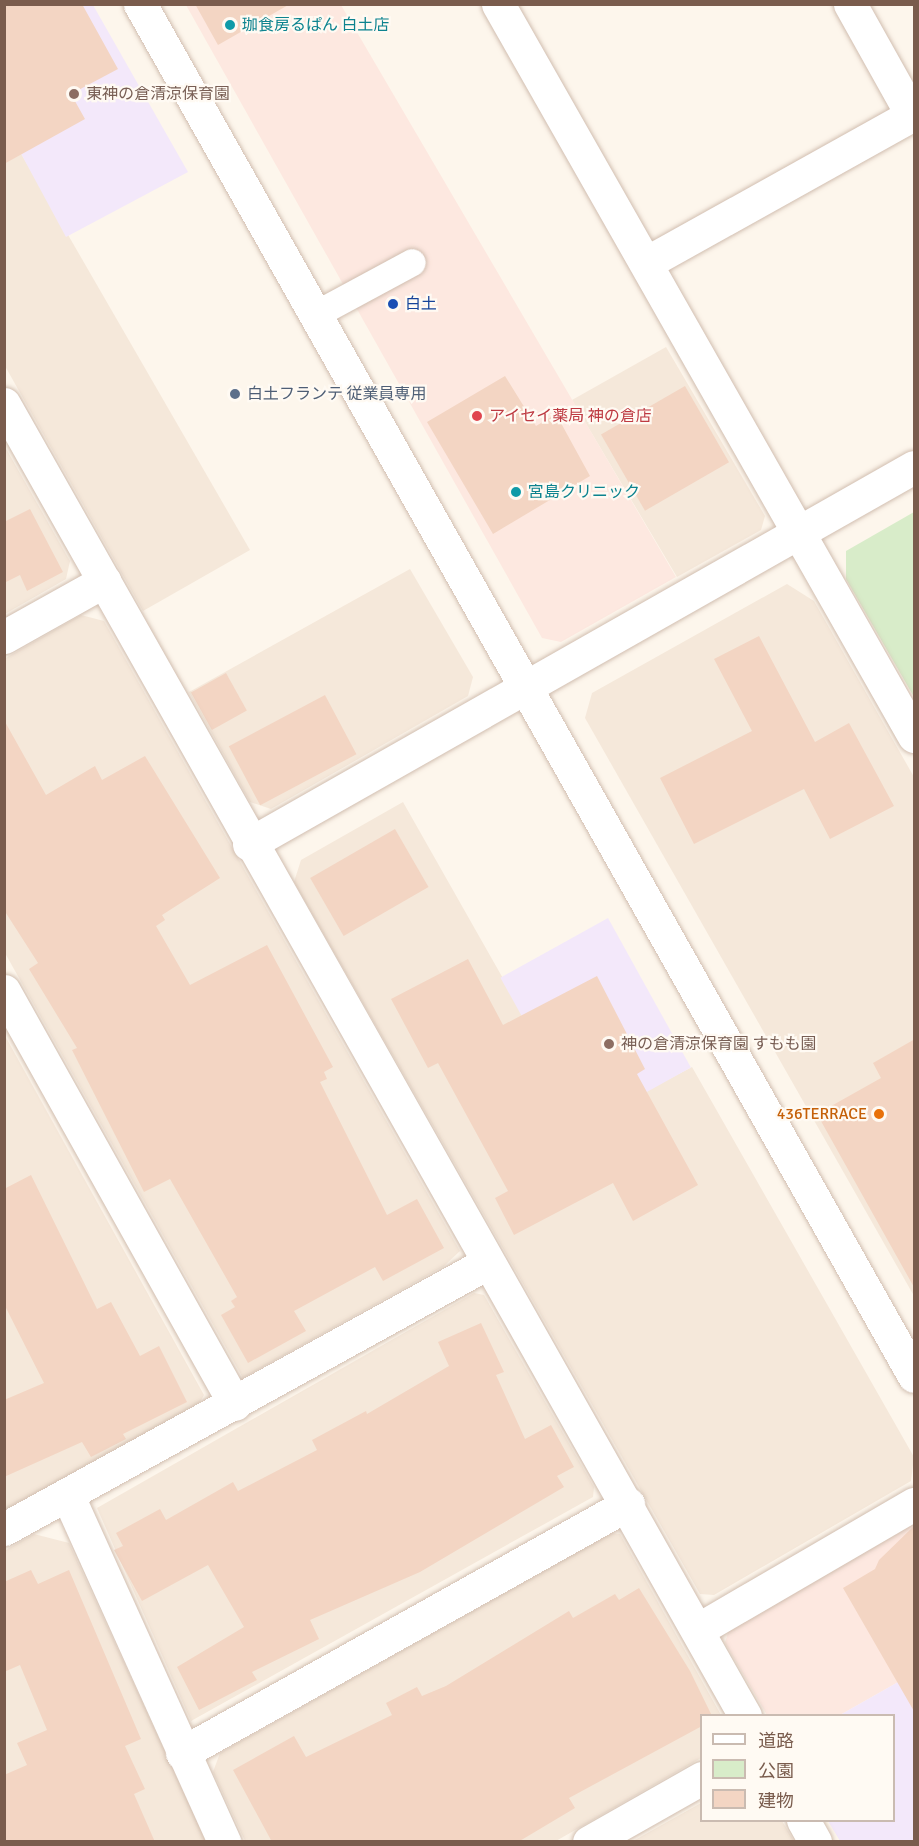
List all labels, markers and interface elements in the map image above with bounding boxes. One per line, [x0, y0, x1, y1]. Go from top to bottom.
place label: 珈食房るぱん 白土店 [242, 15, 390, 35]
marker: 珈食房るぱん 白土店 [223, 18, 237, 32]
place label: 東神の倉清涼保育園 [86, 84, 230, 104]
marker: 東神の倉清涼保育園 [67, 87, 81, 101]
place label: 白土 [405, 294, 437, 314]
marker: 白土 [386, 297, 400, 311]
place label: 白土フランテ 従業員専用 [247, 384, 427, 404]
marker: 白土フランテ 従業員専用 [228, 387, 242, 401]
place label: アイセイ薬局 神の倉店 [489, 406, 653, 426]
marker: アイセイ薬局 神の倉店 [470, 409, 484, 423]
place label: 宮島クリニック [528, 482, 640, 502]
marker: 宮島クリニック [509, 485, 523, 499]
place label: 神の倉清涼保育園 すもも園 [621, 1034, 817, 1054]
marker: 神の倉清涼保育園 すもも園 [602, 1037, 616, 1051]
place label: 436TERRACE [777, 1104, 867, 1124]
marker: 436TERRACE [872, 1107, 886, 1121]
legend [700, 1714, 895, 1822]
text: 道路 [758, 1730, 794, 1752]
text: 公園 [758, 1760, 794, 1782]
text: 建物 [758, 1790, 794, 1812]

